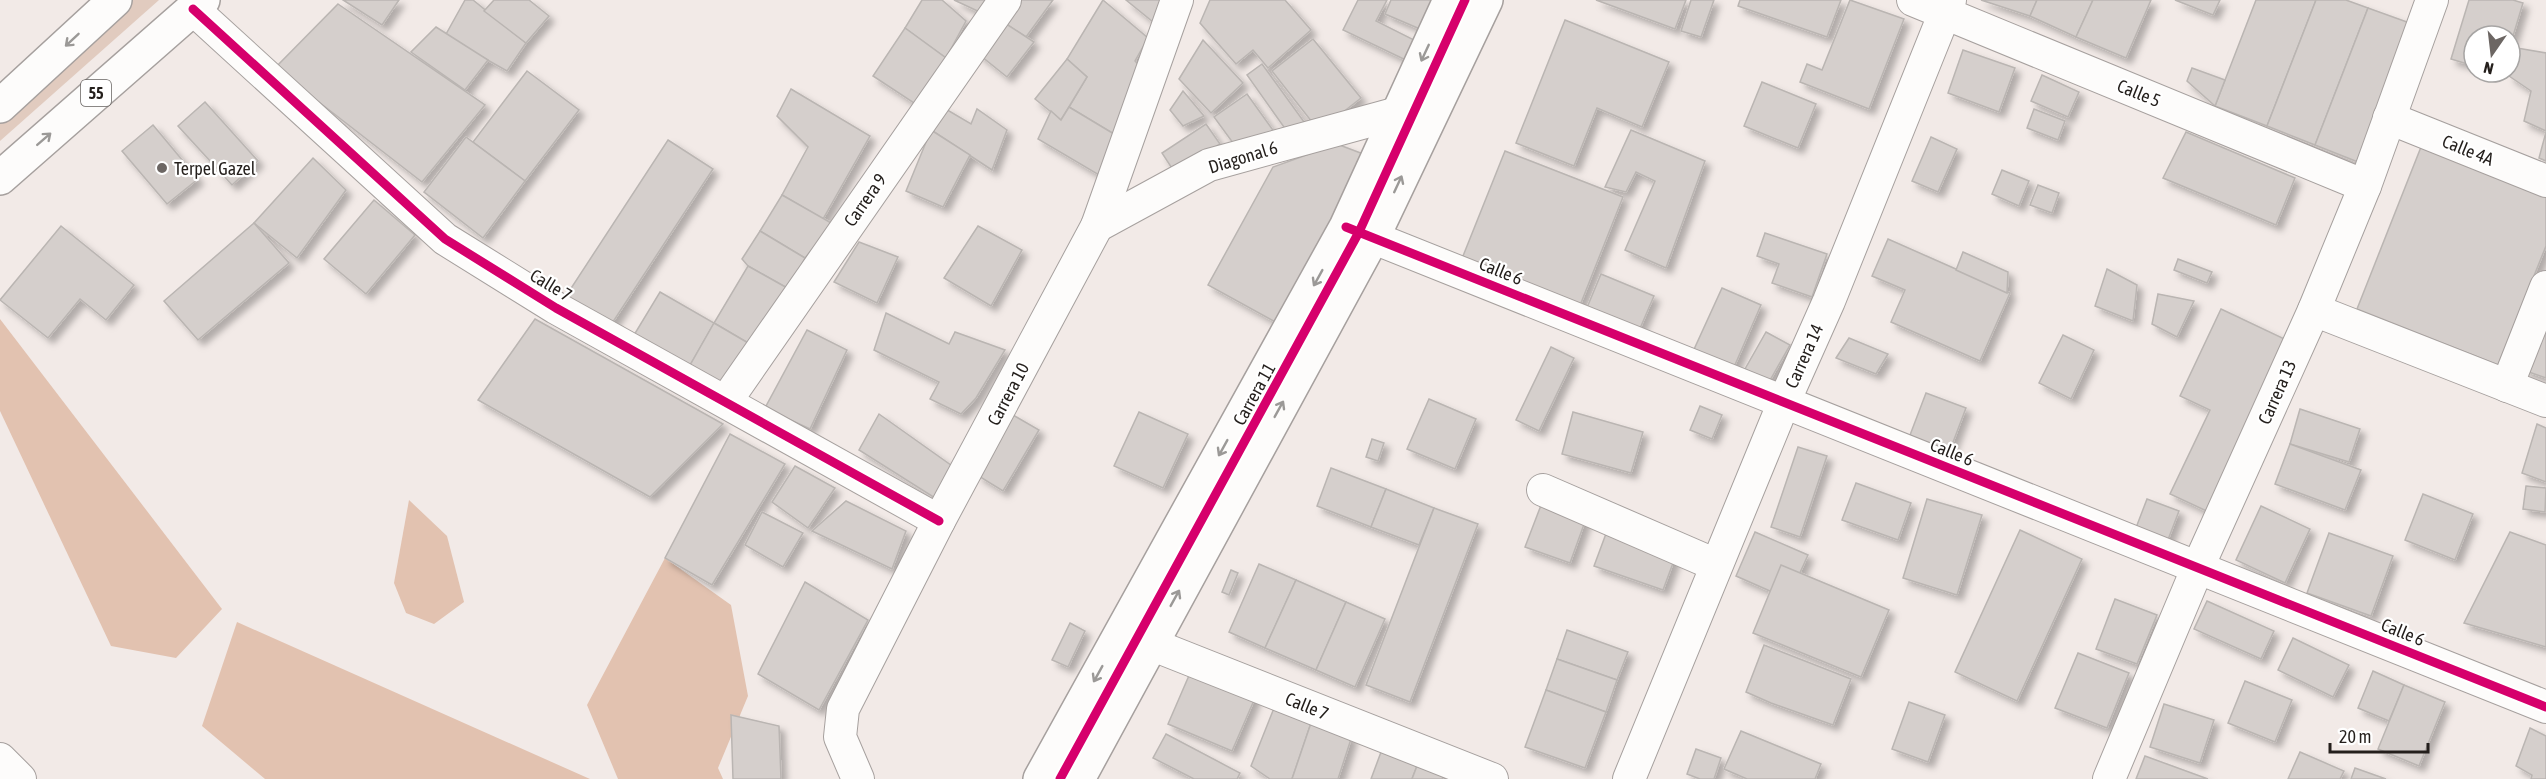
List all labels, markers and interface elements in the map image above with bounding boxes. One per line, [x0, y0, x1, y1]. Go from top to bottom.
north arrow [2462, 24, 2522, 84]
one-way arrow [65, 32, 80, 46]
one-way arrow [1419, 44, 1431, 62]
text: N [2482, 59, 2495, 78]
street label: Calle 5 [2114, 75, 2164, 111]
road number: 55 [81, 80, 111, 106]
street label: Calle 4A [2439, 130, 2497, 170]
one-way arrow [36, 132, 51, 146]
street label: Diagonal 6 [1206, 137, 1280, 177]
place label: Terpel Gazel [174, 158, 256, 179]
marker: Terpel Gazel [155, 161, 169, 175]
street label: Carrera 9 [839, 170, 891, 230]
one-way arrow [1393, 176, 1405, 194]
street label: Calle 6 [1476, 253, 1526, 289]
street label: Calle 7 [526, 264, 576, 306]
one-way arrow [1312, 269, 1324, 286]
street label: Carrera 14 [1781, 321, 1827, 391]
street label: Carrera 13 [2254, 357, 2300, 427]
street label: Carrera 10 [983, 359, 1033, 429]
street label: Carrera 11 [1228, 359, 1280, 429]
one-way arrow [1273, 401, 1285, 418]
street label: Calle 6 [1927, 434, 1977, 470]
one-way arrow [1217, 440, 1229, 457]
one-way arrow [1169, 590, 1181, 607]
street label: Calle 6 [2378, 614, 2428, 650]
one-way arrow [1092, 665, 1104, 682]
street label: Calle 7 [1282, 688, 1332, 724]
scale bar [2330, 716, 2428, 754]
text: 20 m [2339, 726, 2371, 747]

